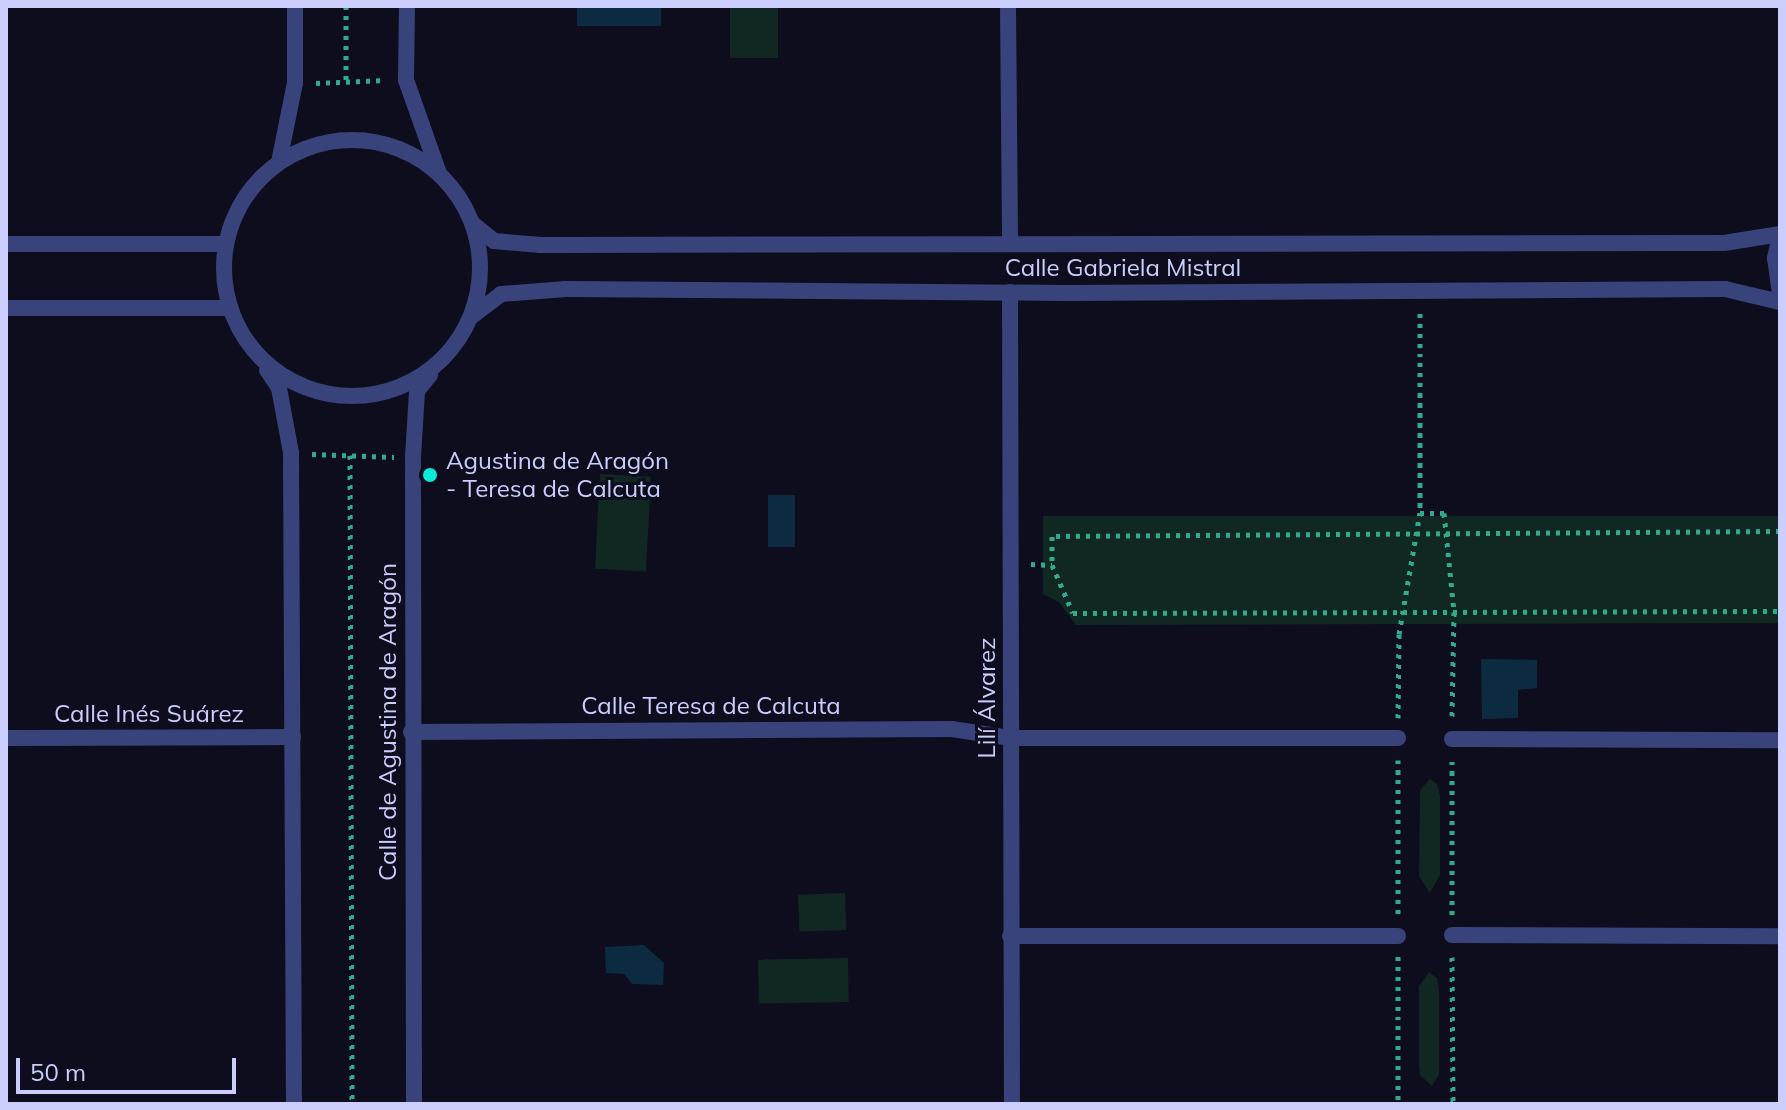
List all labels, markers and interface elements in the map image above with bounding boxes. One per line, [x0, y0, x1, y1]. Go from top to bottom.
street label: Calle Gabriela Mistral [1005, 254, 1241, 282]
place label: Agustina de Aragón - Teresa de Calcuta [446, 447, 669, 503]
marker: Agustina de Aragón - Teresa de Calcuta [421, 466, 439, 484]
street label: Calle de Agustina de Aragón [374, 563, 402, 881]
street label: Lilí Álvarez [973, 638, 1001, 758]
street label: Calle Teresa de Calcuta [581, 692, 841, 720]
street label: Calle Inés Suárez [54, 700, 244, 728]
scale bar [20, 1042, 240, 1092]
text: 50 m [30, 1057, 86, 1087]

